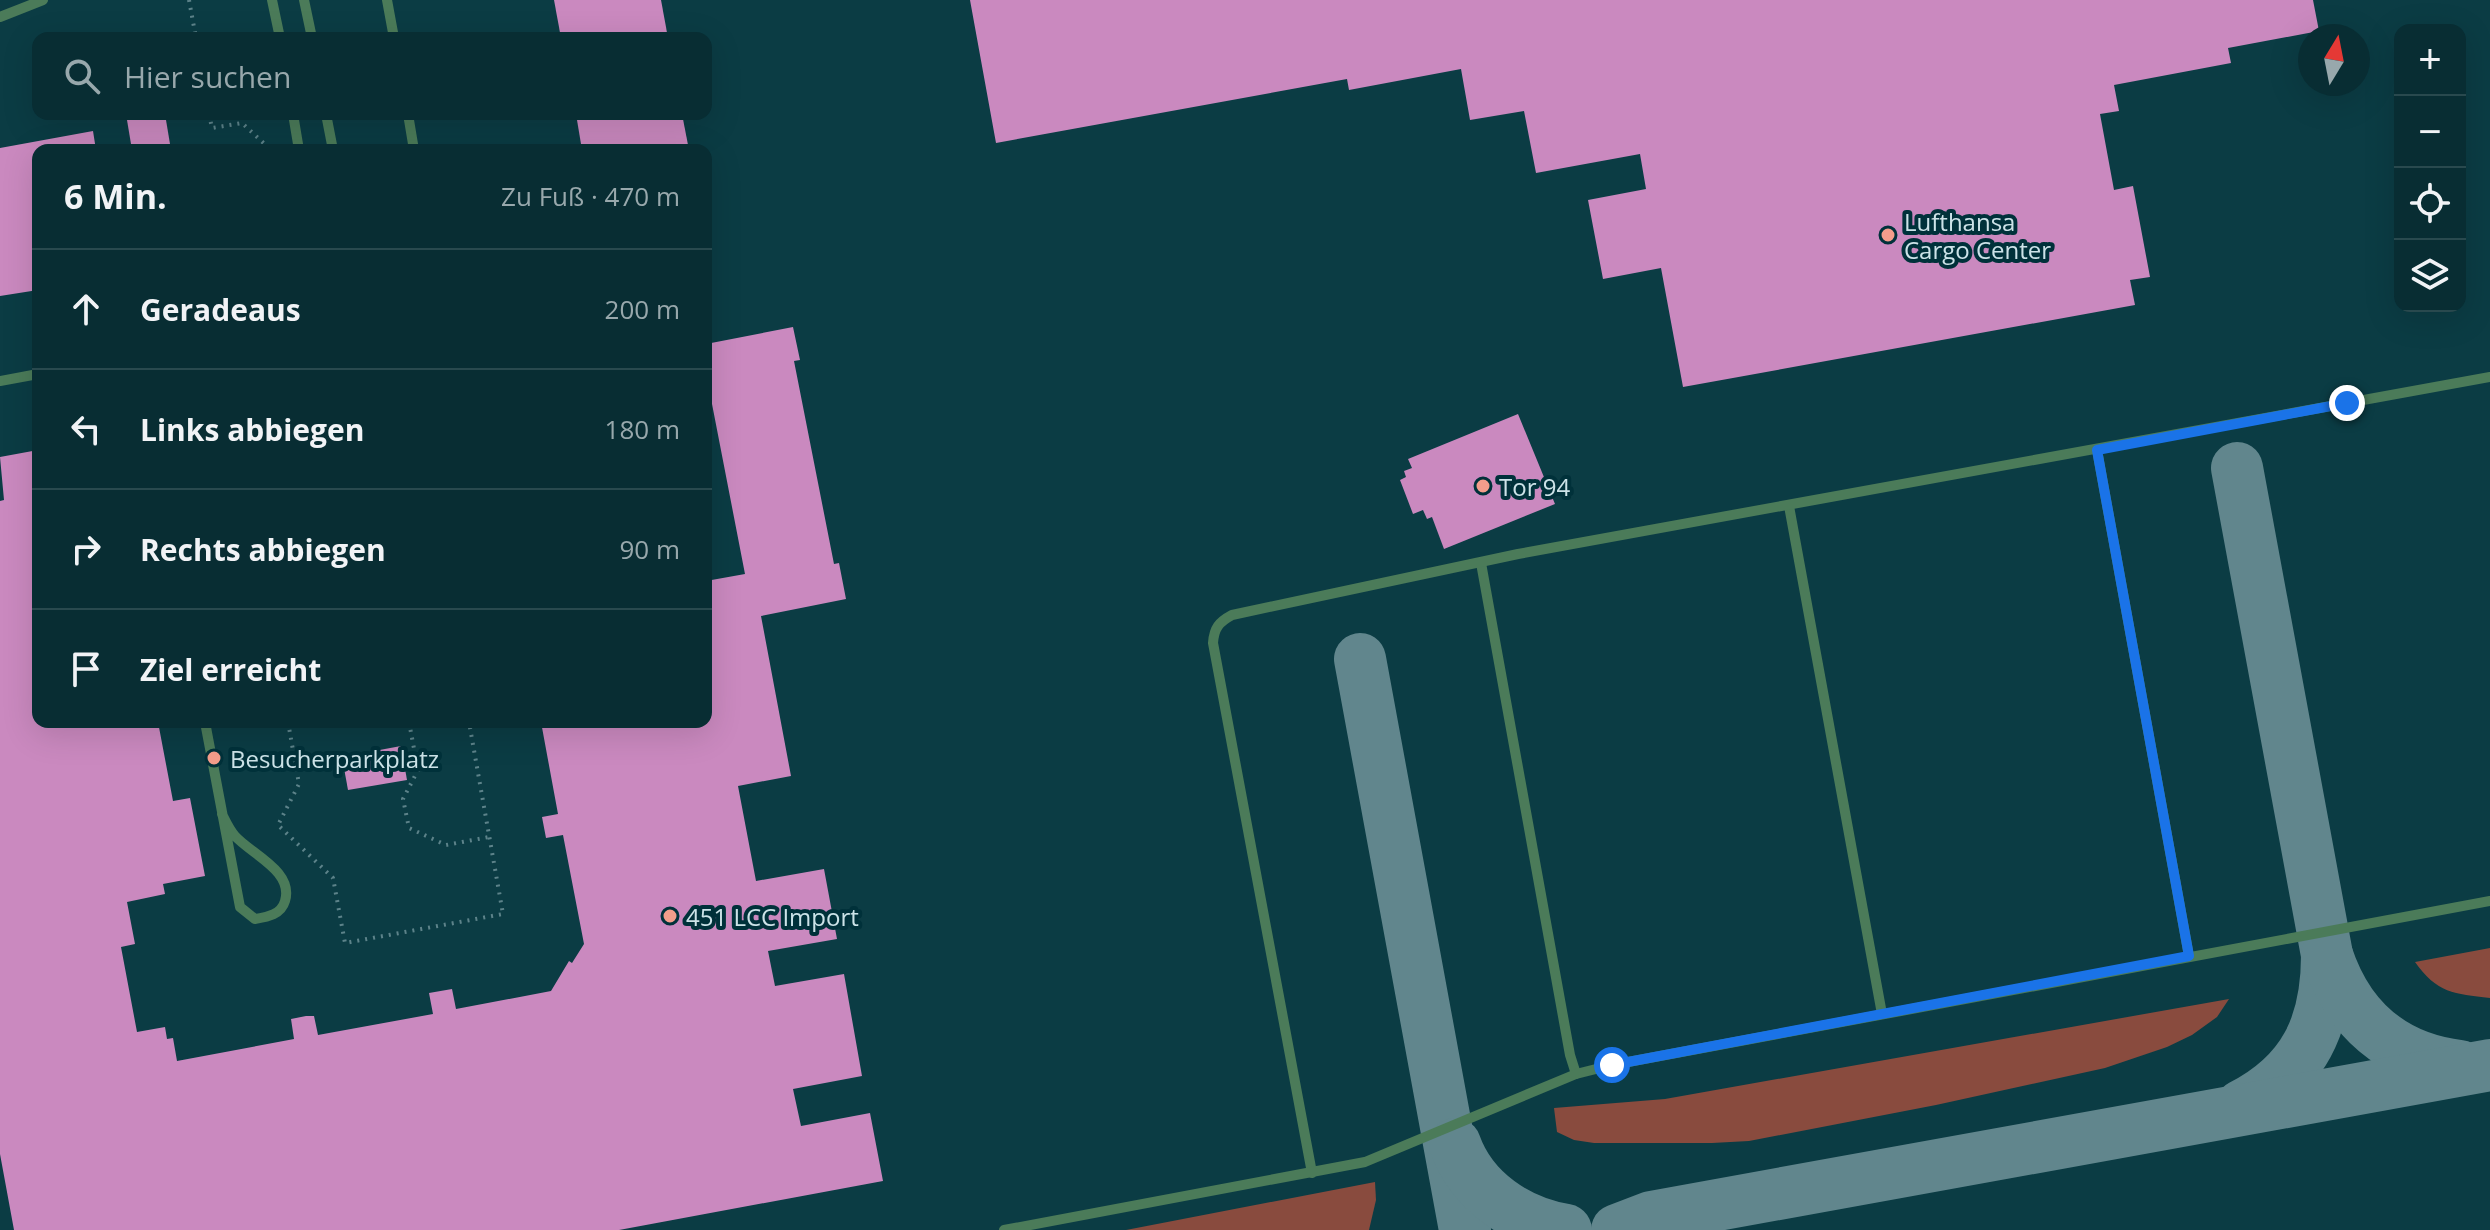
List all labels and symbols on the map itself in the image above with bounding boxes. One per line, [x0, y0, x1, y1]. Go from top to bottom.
north arrow [2298, 24, 2370, 96]
place label: Lufthansa Cargo Center [1904, 205, 2051, 266]
marker: Lufthansa Cargo Center [1879, 226, 1897, 244]
route end [2329, 385, 2365, 421]
place label: Tor 94 [1499, 470, 1570, 503]
marker: Tor 94 [1474, 477, 1492, 495]
place label: Besucherparkplatz [230, 742, 439, 775]
marker: Besucherparkplatz [205, 749, 223, 767]
place label: 451 LCC Import [686, 900, 859, 933]
marker: 451 LCC Import [661, 907, 679, 925]
route start [1594, 1047, 1630, 1083]

